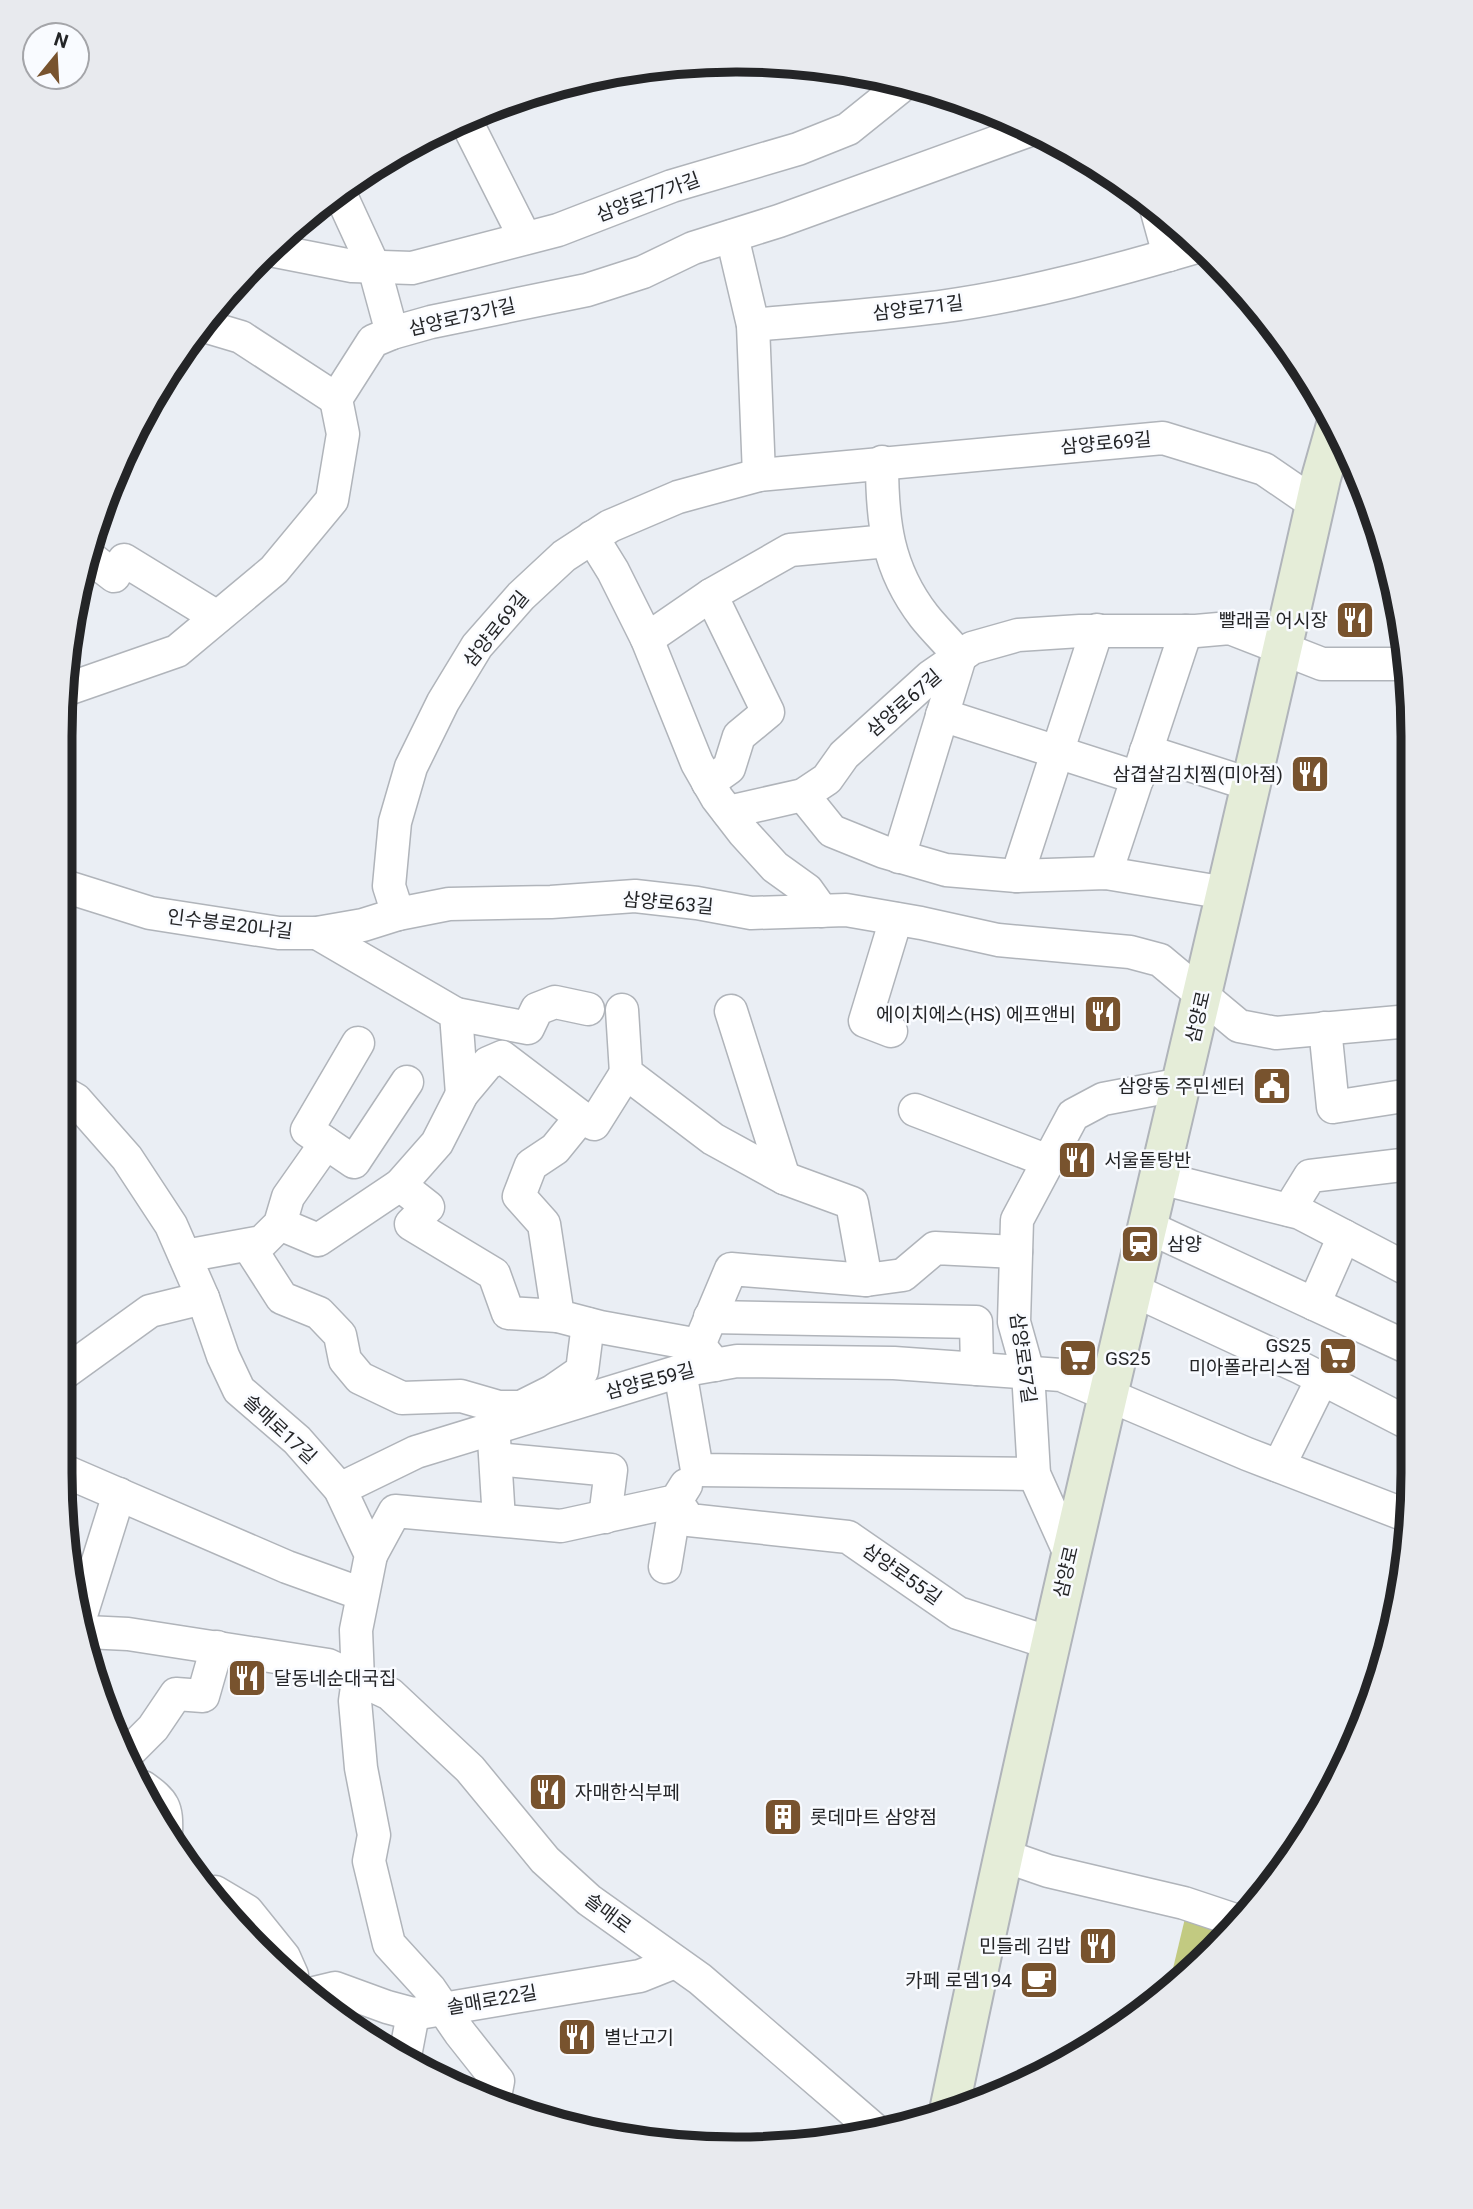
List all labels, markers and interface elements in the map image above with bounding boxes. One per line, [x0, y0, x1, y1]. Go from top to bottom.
north arrow [21, 21, 91, 91]
text: N [51, 27, 71, 53]
street label: 삼양로77가길 [593, 168, 703, 226]
street label: 삼양로71길 [871, 291, 965, 325]
street label: 삼양로73가길 [406, 294, 518, 340]
street label: 삼양로69길 [1060, 428, 1152, 458]
street label: 삼양로69길 [458, 586, 534, 672]
restaurant icon: 빨래골 어시장 [1334, 599, 1376, 641]
place label: 빨래골 어시장 [1218, 609, 1328, 632]
street label: 삼양로67길 [862, 664, 946, 742]
restaurant icon: 삼겹살김치찜(미아점) [1289, 753, 1331, 795]
place label: 삼겹살김치찜(미아점) [1113, 763, 1283, 786]
street label: 삼양로63길 [622, 888, 714, 918]
street label: 인수봉로20나길 [166, 905, 294, 943]
street label: 삼양로 [1181, 989, 1215, 1045]
restaurant icon: 에이치에스(HS) 에프앤비 [1082, 993, 1124, 1035]
place label: 에이치에스(HS) 에프앤비 [876, 1003, 1076, 1026]
public building icon: 삼양동 주민센터 [1251, 1065, 1293, 1107]
place label: 삼양동 주민센터 [1118, 1075, 1245, 1098]
restaurant icon: 서울돝탕반 [1056, 1139, 1098, 1181]
place label: 서울돝탕반 [1104, 1149, 1191, 1172]
station icon: 삼양 [1119, 1223, 1161, 1265]
place label: 삼양 [1167, 1233, 1202, 1256]
street label: 삼양로57길 [1005, 1311, 1041, 1405]
place label: GS25 미아폴라리스점 [1189, 1334, 1311, 1379]
supermarket icon: GS25 미아폴라리스점 [1317, 1335, 1359, 1377]
supermarket icon: GS25 [1057, 1337, 1099, 1379]
place label: GS25 [1105, 1347, 1151, 1370]
street label: 삼양로59길 [603, 1358, 697, 1404]
street label: 솔매로17길 [239, 1389, 321, 1469]
street label: 삼양로55길 [858, 1538, 946, 1610]
street label: 삼양로 [1049, 1544, 1083, 1600]
restaurant icon: 달동네순대국집 [226, 1657, 268, 1699]
place label: 달동네순대국집 [274, 1667, 396, 1690]
restaurant icon: 자매한식부페 [527, 1771, 569, 1813]
place label: 자매한식부페 [575, 1781, 680, 1804]
building icon: 롯데마트 삼양점 [762, 1796, 804, 1838]
place label: 롯데마트 삼양점 [810, 1806, 937, 1829]
street label: 솔매로 [580, 1888, 636, 1938]
restaurant icon: 민들레 김밥 [1077, 1925, 1119, 1967]
place label: 민들레 김밥 [979, 1935, 1071, 1958]
cafe icon: 카페 로뎀194 [1018, 1959, 1060, 2001]
place label: 카페 로뎀194 [905, 1969, 1012, 1992]
street label: 솔매로22길 [445, 1981, 539, 2019]
restaurant icon: 별난고기 [556, 2016, 598, 2058]
place label: 별난고기 [604, 2026, 674, 2049]

